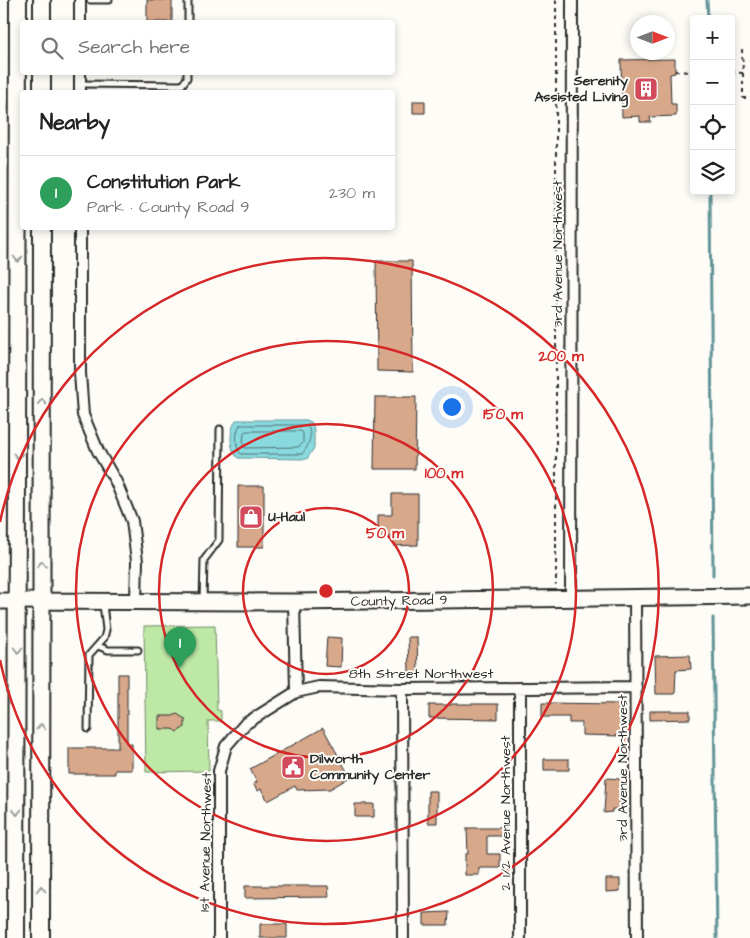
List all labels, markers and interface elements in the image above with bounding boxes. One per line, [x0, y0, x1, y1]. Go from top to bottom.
north arrow [630, 15, 675, 60]
map controls [690, 15, 735, 195]
button: + [690, 15, 735, 60]
search box [20, 20, 395, 75]
icon: search [38, 34, 66, 62]
text: Search here [78, 34, 190, 61]
button: − [690, 60, 735, 105]
place label: Serenity Assisted Living [534, 71, 629, 108]
building icon: Serenity Assisted Living [633, 76, 659, 102]
button: locate [690, 105, 735, 150]
text: Nearby [40, 108, 110, 137]
button: layers [690, 150, 735, 195]
text: Constitution Park [87, 169, 240, 196]
street label: 3rd Avenue Northwest [548, 180, 568, 328]
text: 1 [55, 182, 57, 204]
text: 230 m [329, 182, 375, 204]
text: Park · County Road 9 [87, 196, 249, 218]
one-way arrow [13, 256, 23, 263]
text: 200 m [537, 346, 584, 367]
your location [439, 394, 465, 420]
one-way arrow [37, 398, 47, 406]
text: 150 m [483, 404, 523, 425]
one-way arrow [13, 453, 23, 461]
text: 100 m [425, 463, 464, 484]
shop icon: U-Haul [238, 504, 264, 530]
place label: U-Haul [268, 507, 306, 527]
text: 50 m [366, 523, 404, 544]
one-way arrow [37, 560, 47, 568]
centre of rings [317, 582, 335, 600]
street label: County Road 9 [351, 590, 447, 612]
pin: 1 [164, 627, 196, 668]
one-way arrow [13, 646, 23, 654]
street label: 8th Street Northwest [349, 664, 494, 684]
street label: 3rd Avenue Northwest [613, 694, 633, 842]
one-way arrow [36, 723, 46, 730]
street label: 2 1/2 Avenue Northwest [496, 735, 516, 891]
place label: Dilworth Community Center [310, 749, 430, 785]
public building icon: Dilworth Community Center [280, 754, 306, 780]
street label: 1st Avenue Northwest [195, 772, 217, 912]
one-way arrow [12, 808, 22, 816]
one-way arrow [36, 885, 46, 893]

